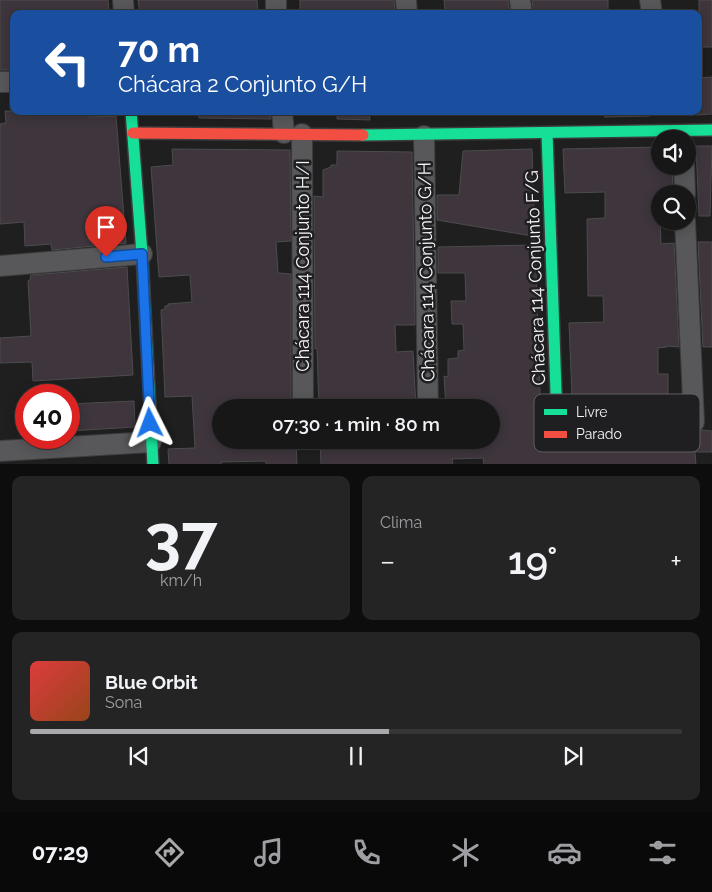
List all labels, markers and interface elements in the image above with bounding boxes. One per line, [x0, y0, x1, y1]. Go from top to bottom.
text: 70 m [118, 29, 200, 70]
icon: left [35, 30, 100, 95]
text: Chácara 2 Conjunto G/H [118, 71, 367, 97]
map controls [651, 130, 696, 230]
button: sound [651, 130, 696, 175]
street label: Chácara 114 Conjunto H/I [292, 160, 313, 372]
street label: Chácara 114 Conjunto G/H [414, 162, 438, 382]
street label: Chácara 114 Conjunto F/G [521, 170, 549, 386]
button: search [651, 185, 696, 230]
pin [85, 206, 127, 257]
icon: arrive [92, 213, 120, 241]
speed limit sign: 40 [15, 384, 80, 449]
legend [534, 394, 700, 452]
position arrow [123, 396, 175, 448]
text: Livre [576, 404, 608, 420]
text: 07:30 · 1 min · 80 m [272, 413, 440, 435]
text: Parado [576, 426, 622, 442]
text: 37 [145, 500, 217, 576]
text: Clima [380, 513, 422, 532]
text: 19° [508, 538, 558, 583]
text: − [380, 545, 395, 578]
text: + [670, 545, 682, 578]
text: km/h [160, 571, 202, 590]
text: Blue Orbit [105, 671, 197, 693]
text: Sona [105, 693, 142, 712]
icon: previous [125, 742, 153, 770]
icon: pause [342, 742, 370, 770]
icon: next [559, 742, 587, 770]
icon: directions [152, 835, 187, 870]
icon: music [251, 835, 286, 870]
icon: phone [349, 835, 384, 870]
icon: climate [448, 835, 483, 870]
icon: car [547, 835, 582, 870]
icon: filters [645, 835, 680, 870]
text: 07:29 [32, 839, 88, 865]

